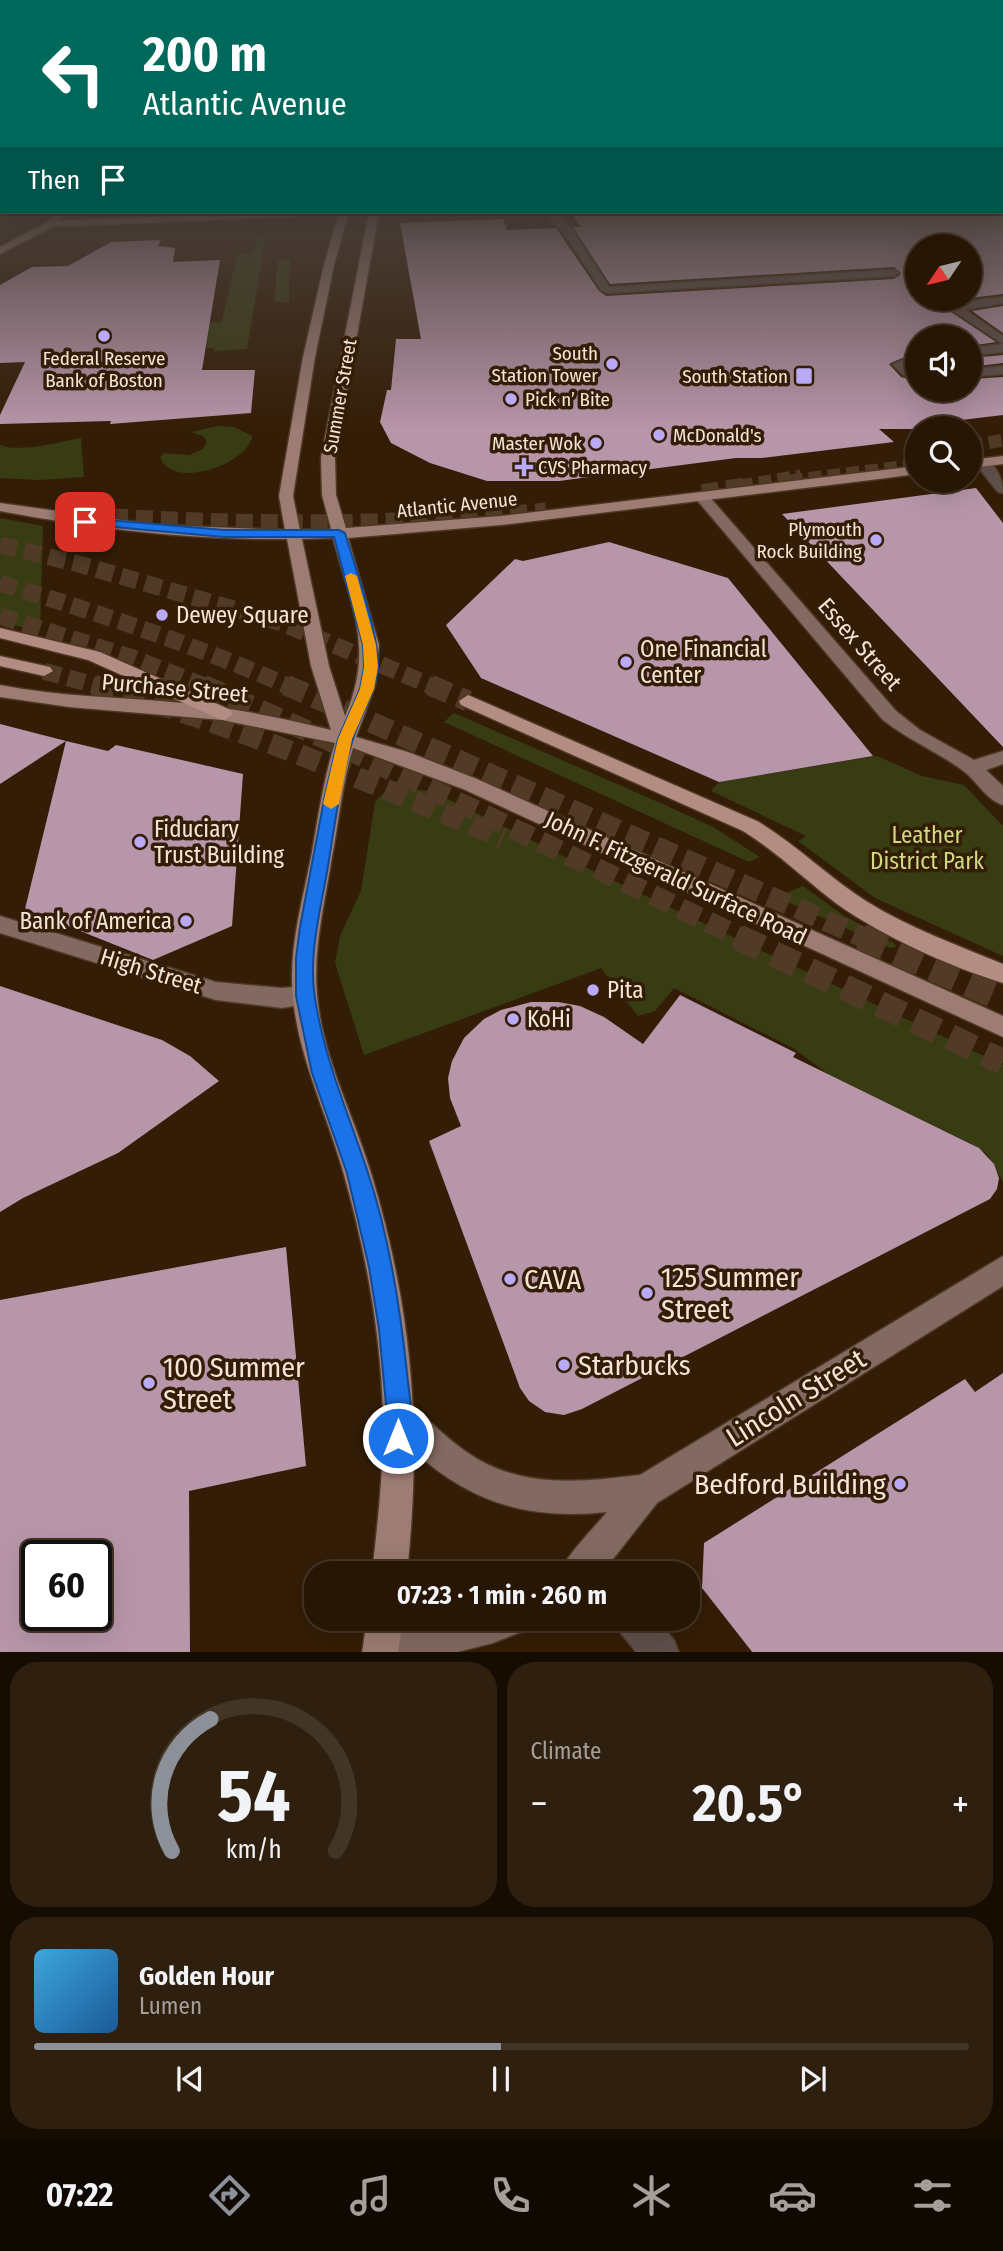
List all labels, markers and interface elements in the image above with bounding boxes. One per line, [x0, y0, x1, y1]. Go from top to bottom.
text: 200 m [143, 25, 267, 84]
icon: left [28, 28, 119, 119]
text: Atlantic Avenue [143, 85, 347, 123]
icon: arrive [94, 161, 132, 199]
text: Then [28, 165, 80, 196]
north arrow [905, 234, 982, 312]
map controls [905, 234, 982, 493]
button: sound [905, 325, 982, 402]
marker: Federal Reserve Bank of Boston [96, 328, 112, 344]
street label: Summer Street [319, 336, 362, 455]
place label: South Station Tower [492, 342, 598, 387]
place label: Federal Reserve Bank of Boston [43, 347, 165, 392]
marker: South Station Tower [604, 356, 620, 372]
place label: South Station [682, 365, 788, 388]
marker: South Station [794, 366, 814, 386]
place label: Pick n’ Bite [525, 388, 610, 411]
marker: Pick n’ Bite [503, 391, 519, 407]
button: search [905, 416, 982, 493]
place label: McDonald's [673, 424, 762, 447]
marker: McDonald's [651, 427, 667, 443]
place label: Master Wok [492, 432, 582, 455]
marker: Master Wok [588, 435, 604, 451]
place label: CVS Pharmacy [538, 456, 647, 479]
marker: CVS Pharmacy [516, 459, 532, 475]
street label: Atlantic Avenue [396, 487, 518, 523]
pin [55, 492, 115, 552]
icon: arrive [66, 503, 104, 541]
place label: Plymouth Rock Building [757, 518, 862, 563]
marker: Plymouth Rock Building [868, 532, 884, 548]
street label: Essex Street [812, 592, 908, 696]
place label: Dewey Square [176, 601, 309, 629]
marker: Dewey Square [154, 607, 170, 623]
place label: One Financial Center [640, 635, 767, 689]
marker: One Financial Center [618, 654, 634, 670]
street label: Purchase Street [101, 668, 250, 708]
street label: John F. Fitzgerald Surface Road [541, 805, 811, 951]
place label: Fiduciary Trust Building [154, 815, 284, 869]
park label: Leather District Park [870, 821, 984, 875]
marker: Fiduciary Trust Building [132, 834, 148, 850]
place label: Bank of America [20, 907, 172, 935]
marker: Bank of America [178, 913, 194, 929]
street label: High Street [97, 942, 206, 1000]
place label: Pita [607, 976, 643, 1004]
marker: Pita [585, 982, 601, 998]
place label: KoHi [527, 1005, 571, 1033]
marker: KoHi [505, 1011, 521, 1027]
place label: 125 Summer Street [661, 1261, 799, 1326]
place label: CAVA [524, 1263, 581, 1296]
marker: CAVA [502, 1271, 518, 1287]
marker: 125 Summer Street [639, 1285, 655, 1301]
street label: Lincoln Street [720, 1342, 872, 1454]
place label: Starbucks [578, 1349, 691, 1382]
place label: 100 Summer Street [163, 1351, 305, 1416]
marker: Starbucks [556, 1357, 572, 1373]
marker: 100 Summer Street [141, 1375, 157, 1391]
position arrow [361, 1401, 435, 1475]
place label: Bedford Building [694, 1468, 887, 1501]
marker: Bedford Building [892, 1476, 908, 1492]
speed limit sign: 60 [21, 1540, 112, 1631]
text: 07:23 · 1 min · 260 m [397, 1580, 607, 1611]
text: Climate [531, 1737, 601, 1765]
text: 54 [217, 1753, 290, 1840]
text: 20.5° [693, 1772, 807, 1835]
text: − [531, 1781, 548, 1827]
text: + [952, 1781, 969, 1827]
text: km/h [225, 1834, 281, 1864]
text: Golden Hour [139, 1961, 274, 1992]
text: Lumen [139, 1992, 202, 2020]
icon: previous [171, 2060, 209, 2098]
icon: pause [482, 2060, 520, 2098]
icon: next [794, 2060, 832, 2098]
icon: directions [205, 2171, 254, 2220]
icon: music [346, 2171, 395, 2220]
icon: phone [486, 2171, 535, 2220]
icon: climate [627, 2171, 676, 2220]
icon: car [768, 2171, 817, 2220]
icon: filters [908, 2171, 957, 2220]
text: 07:22 [46, 2176, 113, 2214]

